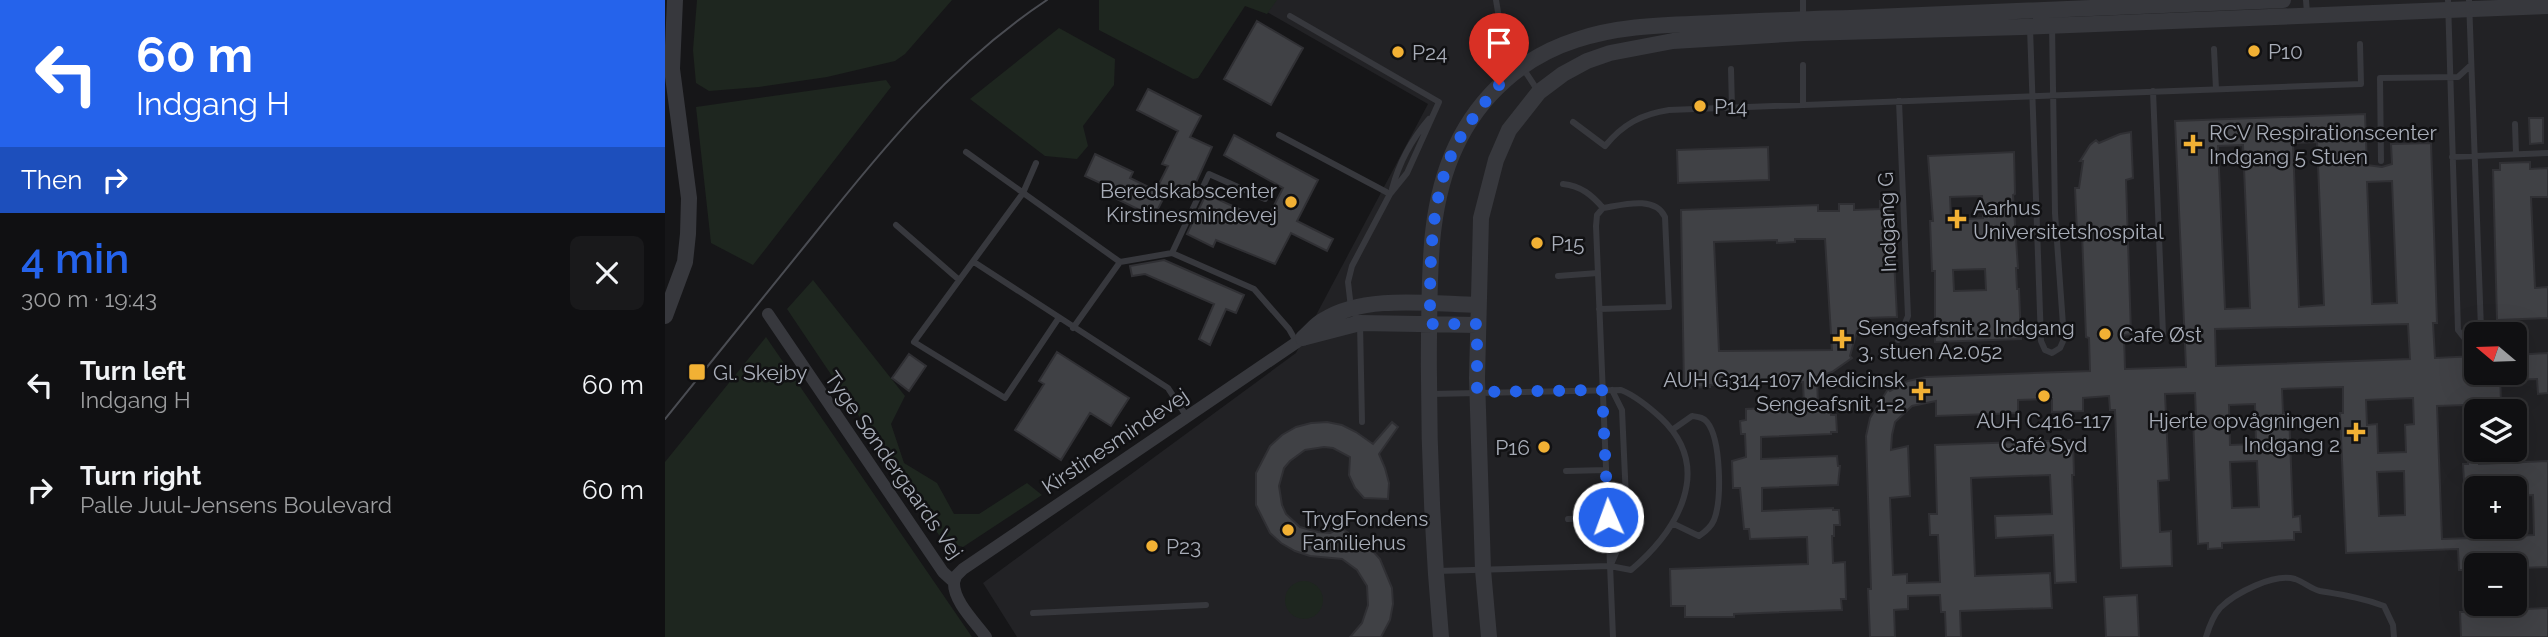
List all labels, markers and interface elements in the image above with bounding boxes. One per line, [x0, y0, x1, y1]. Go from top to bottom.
pin [1469, 13, 1529, 85]
icon: arrive [1480, 24, 1518, 62]
text: 60 m [136, 26, 253, 83]
icon: left [21, 28, 112, 119]
place label: P10 [2268, 39, 2303, 64]
place label: P24 [1412, 40, 1447, 65]
marker: P10 [2246, 43, 2262, 59]
marker: P24 [1390, 44, 1406, 60]
text: Indgang H [136, 85, 290, 122]
place label: P14 [1714, 94, 1748, 119]
marker: P14 [1692, 98, 1708, 114]
place label: RCV Respirationscenter Indgang 5 Stuen [2209, 120, 2437, 169]
marker: RCV Respirationscenter Indgang 5 Stuen [2183, 134, 2203, 154]
icon: right [96, 161, 134, 199]
text: Then [21, 165, 82, 195]
street label: Indgang G [1873, 171, 1901, 273]
place label: Beredskabscenter Kirstinesmindevej [1100, 178, 1278, 227]
marker: Beredskabscenter Kirstinesmindevej [1283, 194, 1299, 210]
place label: Aarhus Universitetshospital [1973, 195, 2164, 244]
marker: Aarhus Universitetshospital [1947, 209, 1967, 229]
place label: P15 [1551, 231, 1585, 256]
text: 4 min [21, 234, 129, 283]
marker: P15 [1529, 235, 1545, 251]
button: close [570, 236, 644, 310]
text: 300 m · 19:43 [21, 285, 157, 312]
place label: Sengeafsnit 2 Indgang 3, stuen A2.052 [1858, 315, 2075, 364]
place label: Cafe Øst [2119, 322, 2202, 347]
north arrow [2464, 322, 2527, 385]
map controls [2464, 322, 2527, 616]
marker: Cafe Øst [2097, 326, 2113, 342]
marker: Sengeafsnit 2 Indgang 3, stuen A2.052 [1832, 329, 1852, 349]
text: Turn left [80, 356, 186, 386]
place label: Gl. Skejby [713, 360, 807, 385]
marker: Gl. Skejby [687, 362, 707, 382]
icon: left [21, 366, 59, 404]
street label: Tyge Søndergaards Vej [820, 366, 968, 564]
place label: AUH G314-107 Medicinsk Sengeafsnit 1-2 [1663, 367, 1905, 416]
text: 60 m [582, 370, 644, 400]
marker: AUH G314-107 Medicinsk Sengeafsnit 1-2 [1911, 381, 1931, 401]
street label: Kirstinesmindevej [1037, 383, 1193, 499]
text: Indgang H [80, 386, 191, 413]
marker: AUH C416-117 Café Syd [2036, 388, 2052, 404]
button: layers [2464, 399, 2527, 462]
place label: AUH C416-117 Café Syd [1976, 408, 2113, 457]
place label: Hjerte opvågningen Indgang 2 [2149, 408, 2340, 457]
marker: Hjerte opvågningen Indgang 2 [2346, 422, 2366, 442]
place label: P16 [1495, 435, 1530, 460]
marker: P16 [1536, 439, 1552, 455]
text: Turn right [80, 461, 201, 491]
icon: right [21, 471, 59, 509]
text: 60 m [582, 475, 644, 505]
button: + [2464, 476, 2527, 539]
position arrow [1571, 480, 1645, 554]
text: Palle Juul-Jensens Boulevard [80, 491, 392, 518]
place label: TrygFondens Familiehus [1302, 506, 1428, 555]
marker: TrygFondens Familiehus [1280, 522, 1296, 538]
place label: P23 [1166, 534, 1201, 559]
marker: P23 [1144, 538, 1160, 554]
button: − [2464, 553, 2527, 616]

